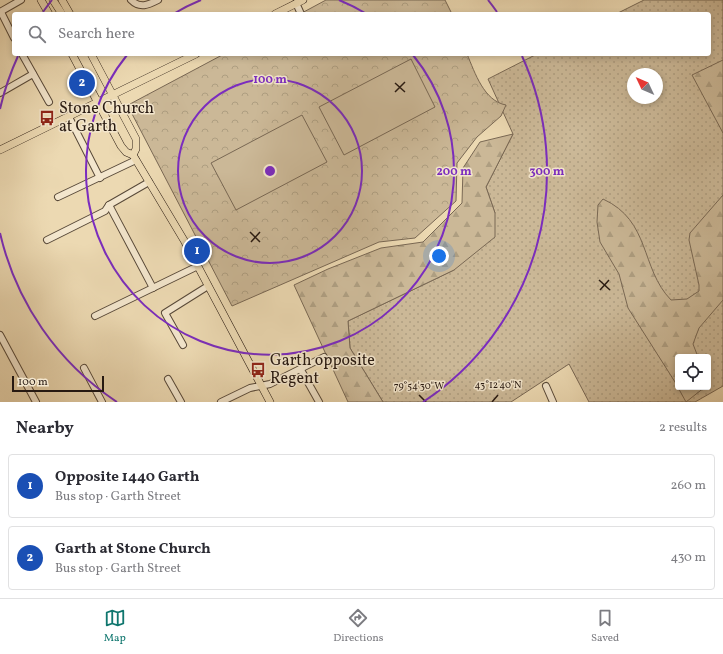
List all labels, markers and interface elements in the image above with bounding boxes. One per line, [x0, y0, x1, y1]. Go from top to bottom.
search box [12, 12, 711, 56]
icon: search [26, 23, 48, 45]
text: Search here [58, 24, 135, 45]
pin: 2 [69, 68, 95, 98]
north arrow [627, 68, 663, 104]
text: 100 m [253, 72, 287, 88]
place label: Stone Church at Garth [59, 98, 154, 138]
bus stop icon: Stone Church at Garth [38, 109, 56, 127]
centre of rings [263, 164, 277, 178]
text: 200 m [436, 164, 472, 180]
text: 300 m [530, 164, 565, 180]
pin: 1 [184, 236, 210, 266]
your location [429, 246, 449, 266]
place label: Garth opposite Regent [270, 350, 375, 390]
map controls [675, 354, 711, 390]
button: locate [675, 354, 711, 390]
bus stop icon: Garth opposite Regent [249, 361, 267, 379]
scale bar [12, 374, 104, 393]
text: 100 m [18, 375, 48, 390]
text: 43°12'40"N [474, 378, 522, 392]
text: 79°54'30"W [394, 379, 444, 393]
text: Nearby [16, 417, 74, 440]
text: 2 results [659, 419, 707, 437]
text: Opposite 1440 Garth [55, 467, 199, 488]
text: 1 [27, 477, 33, 495]
text: 260 m [671, 477, 706, 495]
text: Bus stop · Garth Street [55, 488, 181, 506]
text: Garth at Stone Church [55, 539, 211, 560]
text: 2 [27, 549, 33, 567]
text: 430 m [670, 549, 706, 567]
text: Bus stop · Garth Street [55, 560, 181, 578]
tab: Map [104, 607, 126, 646]
tab: Directions [333, 607, 384, 646]
tab: Saved [591, 607, 619, 646]

